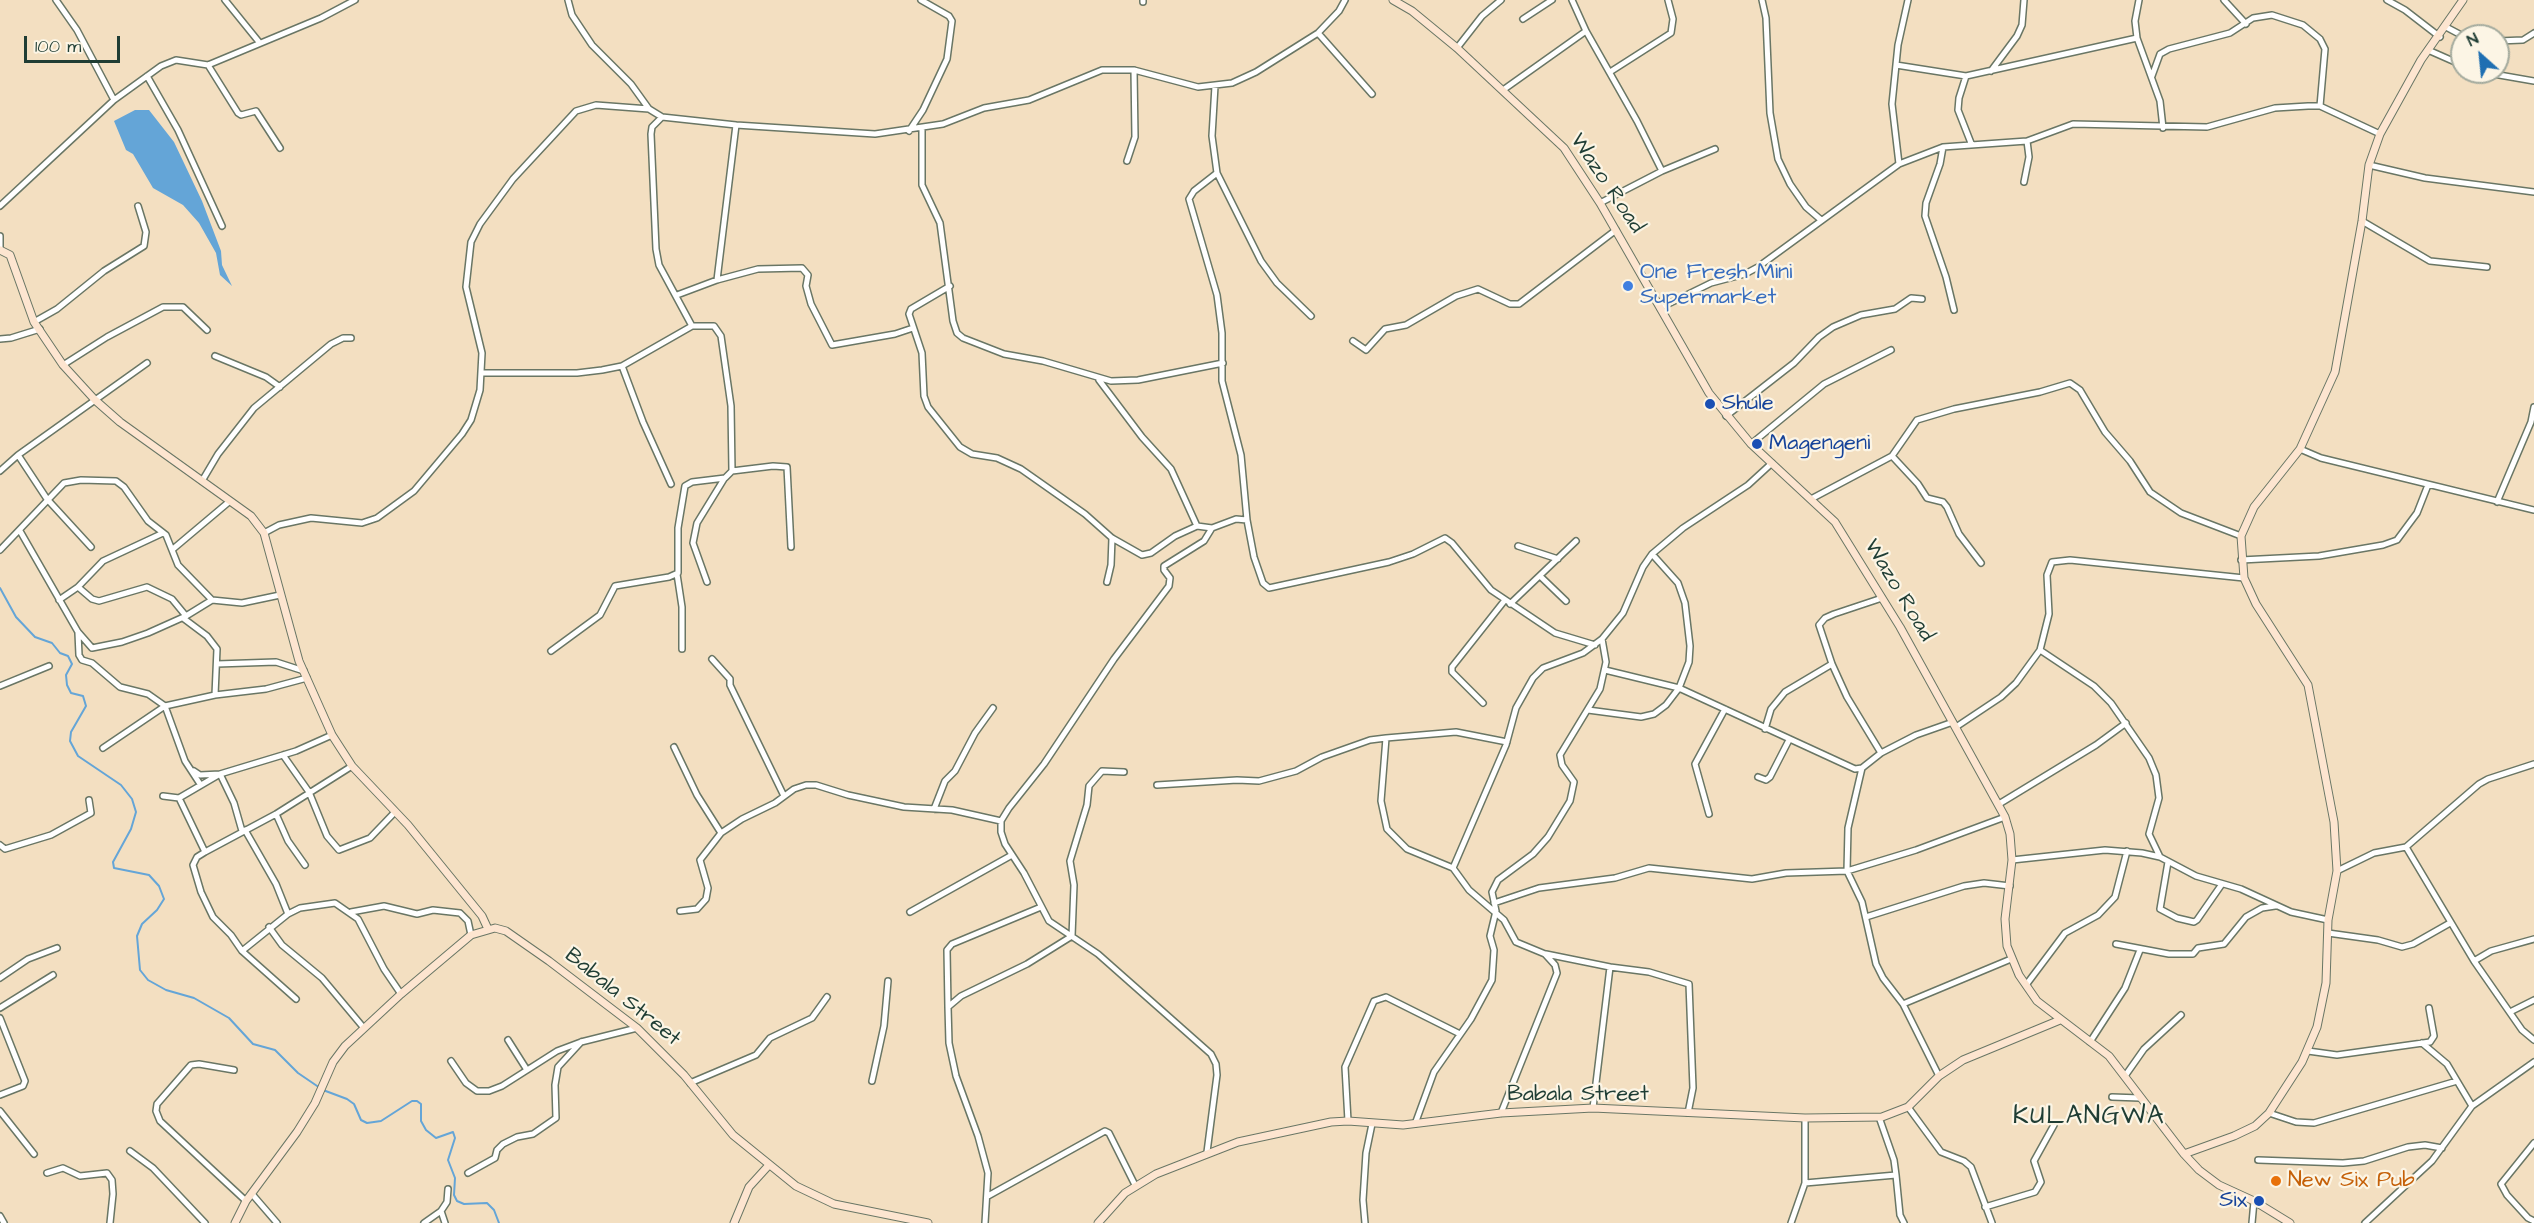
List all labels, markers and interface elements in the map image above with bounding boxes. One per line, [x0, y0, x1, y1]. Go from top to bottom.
scale bar [27, 24, 123, 62]
north arrow [2450, 24, 2510, 84]
text: N [2463, 28, 2482, 52]
text: 100 m [35, 34, 81, 59]
street label: Wazo Road [1563, 129, 1649, 239]
place label: One Fresh Mini Supermarket [1640, 260, 1792, 312]
marker: One Fresh Mini Supermarket [1621, 279, 1635, 293]
place label: Shule [1722, 391, 1774, 417]
marker: Shule [1703, 397, 1717, 411]
place label: Magengeni [1769, 431, 1870, 457]
marker: Magengeni [1750, 437, 1764, 451]
street label: Wazo Road [1857, 535, 1939, 647]
street label: Babala Street [559, 943, 685, 1053]
street label: Babala Street [1507, 1082, 1649, 1108]
district label: KULANGWA [2013, 1102, 2165, 1134]
place label: New Six Pub [2288, 1168, 2414, 1194]
marker: New Six Pub [2269, 1174, 2283, 1188]
place label: Six [2219, 1188, 2247, 1214]
marker: Six [2252, 1194, 2266, 1208]

